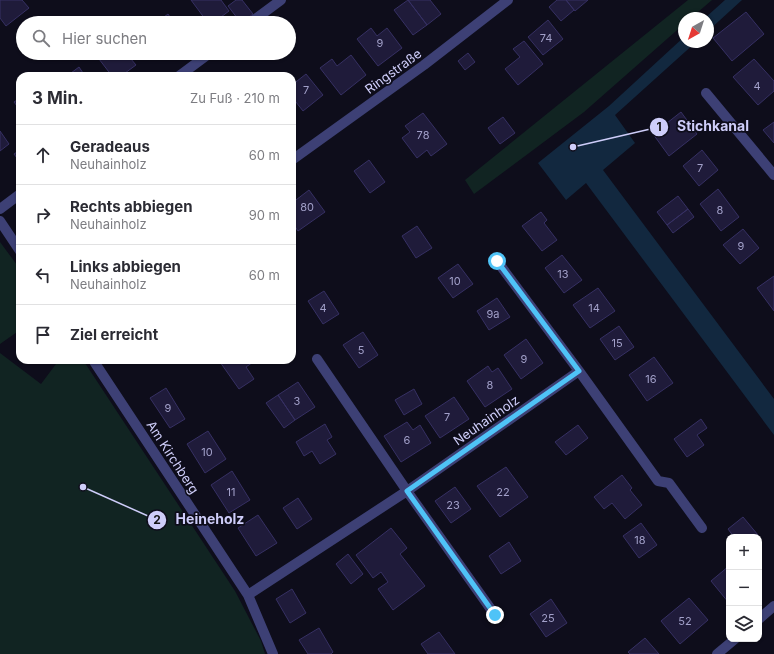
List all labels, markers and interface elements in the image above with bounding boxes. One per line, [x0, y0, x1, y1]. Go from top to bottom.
north arrow [678, 12, 714, 48]
search box [16, 16, 296, 60]
icon: search [30, 27, 52, 49]
text: Hier suchen [62, 29, 147, 48]
house number: 74 [540, 31, 552, 45]
house number: 9 [377, 36, 384, 50]
street label: Ringstraße [362, 45, 424, 97]
house number: 4 [753, 79, 761, 93]
house number: 7 [303, 83, 309, 97]
text: 3 Min. [32, 88, 84, 108]
text: Zu Fuß · 210 m [190, 90, 280, 106]
callout: Stichkanal [649, 114, 757, 140]
text: Stichkanal [677, 117, 749, 134]
text: 1 [656, 119, 662, 134]
house number: 78 [417, 128, 430, 142]
text: Geradeaus [70, 137, 150, 156]
icon: ahead [32, 144, 54, 166]
text: 60 m [249, 147, 280, 163]
text: Neuhainholz [70, 156, 147, 172]
house number: 7 [697, 161, 703, 175]
text: Rechts abbiegen [70, 197, 192, 216]
house number: 80 [300, 200, 314, 214]
house number: 8 [717, 203, 724, 217]
icon: right [32, 204, 54, 226]
text: 90 m [249, 207, 280, 223]
text: Neuhainholz [70, 216, 147, 232]
house number: 9 [738, 239, 745, 253]
route start [488, 252, 506, 270]
text: Links abbiegen [70, 257, 181, 276]
icon: left [32, 264, 54, 286]
text: 60 m [249, 267, 280, 283]
house number: 13 [557, 267, 569, 281]
house number: 10 [449, 274, 461, 288]
text: Neuhainholz [70, 276, 147, 292]
house number: 4 [319, 301, 327, 315]
house number: 14 [588, 301, 600, 315]
house number: 9a [487, 307, 500, 321]
icon: arrive [32, 324, 54, 346]
text: Ziel erreicht [70, 325, 158, 344]
house number: 15 [611, 336, 623, 350]
house number: 5 [358, 343, 365, 357]
house number: 9 [521, 352, 528, 366]
house number: 16 [645, 372, 657, 386]
house number: 8 [487, 378, 494, 392]
street label: Neuhainholz [450, 391, 522, 449]
house number: 3 [294, 394, 301, 408]
house number: 9 [165, 401, 172, 415]
house number: 7 [444, 410, 450, 424]
street label: Am Kirchberg [143, 417, 203, 497]
house number: 6 [404, 433, 411, 447]
house number: 10 [201, 445, 213, 459]
house number: 11 [227, 485, 235, 499]
house number: 22 [496, 485, 510, 499]
house number: 23 [446, 498, 460, 512]
callout: Heineholz [147, 507, 252, 533]
text: Heineholz [176, 510, 244, 527]
text: 2 [153, 512, 161, 527]
house number: 18 [634, 533, 646, 547]
map controls [726, 534, 762, 642]
button: + [726, 534, 762, 570]
button: − [726, 570, 762, 606]
route end [486, 606, 504, 624]
button: layers [726, 606, 762, 642]
house number: 25 [541, 611, 555, 625]
house number: 52 [678, 614, 692, 628]

